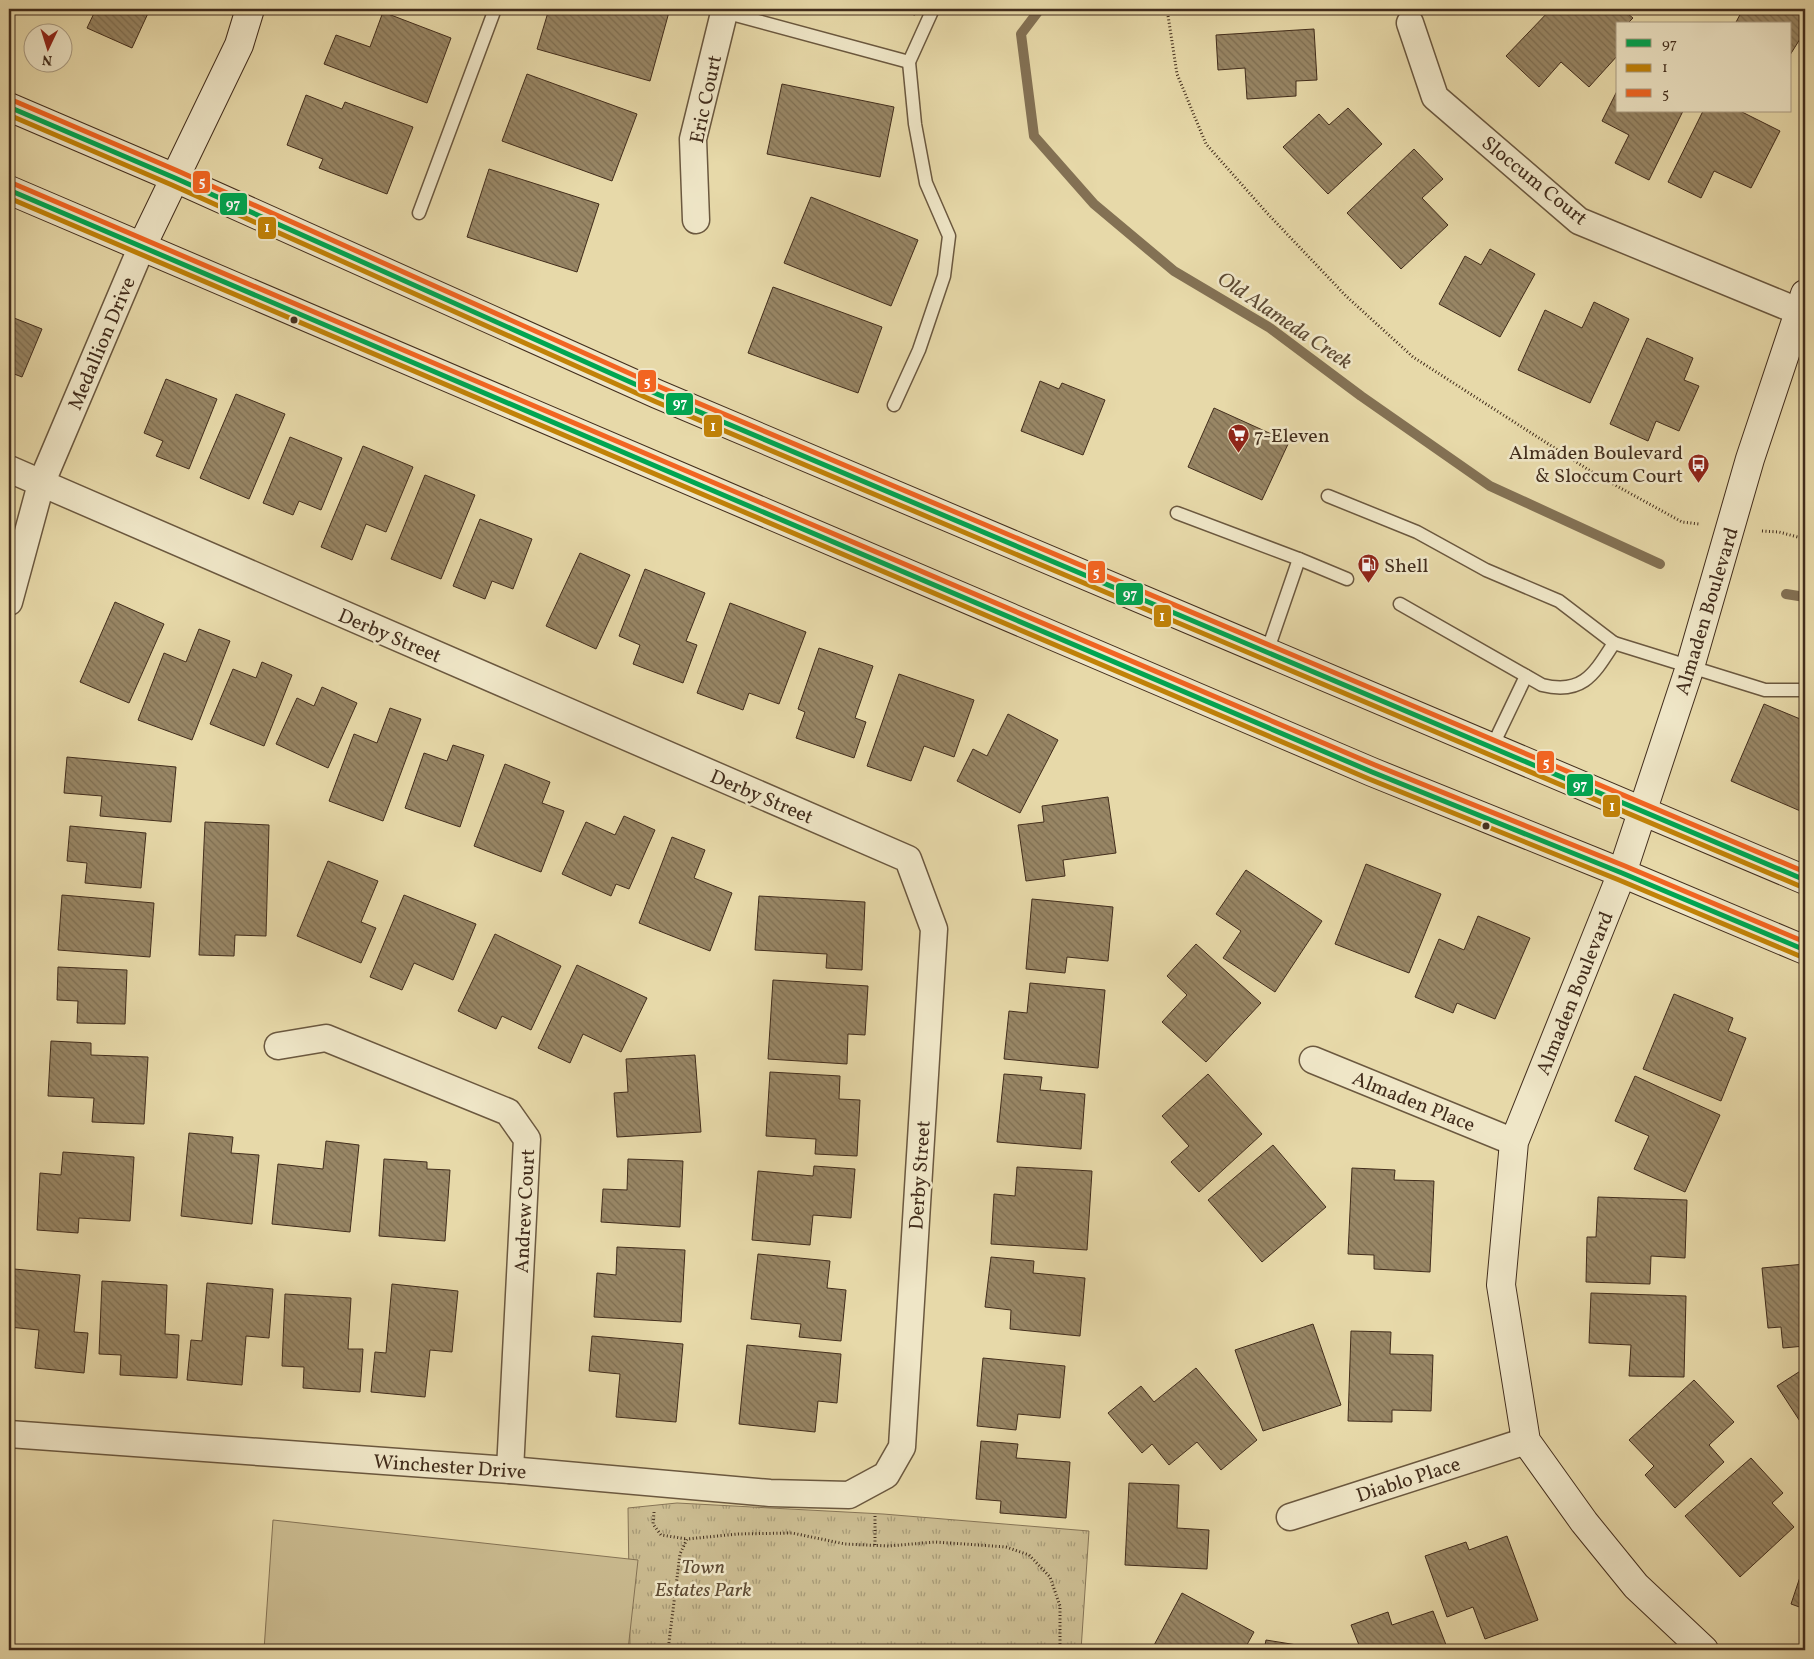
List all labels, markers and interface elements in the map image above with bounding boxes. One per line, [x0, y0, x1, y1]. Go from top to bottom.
north arrow [22, 22, 72, 72]
legend [1616, 22, 1792, 112]
text: 97 [1662, 34, 1677, 55]
text: N [41, 50, 53, 69]
street label: Eric Court [684, 53, 730, 146]
text: 1 [1662, 58, 1668, 79]
text: 5 [1662, 84, 1669, 105]
street label: Sloccum Court [1475, 130, 1593, 233]
line badge: 5 [192, 170, 211, 194]
text: 5 [199, 173, 206, 192]
line badge: 97 [219, 192, 248, 216]
text: 97 [226, 196, 241, 215]
line badge: 1 [257, 216, 277, 240]
text: 1 [264, 219, 270, 238]
water label: Old Alameda Creek [1211, 265, 1358, 377]
street label: Medallion Drive [62, 273, 144, 415]
unlabelled marker [289, 315, 299, 325]
line badge: 5 [637, 369, 657, 393]
text: 5 [644, 373, 651, 392]
line badge: 97 [665, 392, 694, 416]
text: 97 [673, 395, 688, 414]
line badge: 1 [703, 414, 723, 438]
text: 1 [710, 418, 716, 437]
supermarket icon: 7-Eleven [1226, 423, 1250, 454]
place label: 7-Eleven [1254, 423, 1330, 451]
place label: Almaden Boulevard & Sloccum Court [1509, 440, 1683, 491]
bus stop icon: Almaden Boulevard & Sloccum Court [1687, 452, 1711, 483]
street label: Almaden Boulevard [1669, 524, 1747, 699]
fuel station icon: Shell [1356, 553, 1380, 584]
place label: Shell [1384, 553, 1428, 581]
line badge: 5 [1087, 560, 1106, 584]
text: 5 [1093, 564, 1100, 583]
line badge: 97 [1115, 582, 1144, 606]
text: 97 [1123, 586, 1138, 605]
street label: Derby Street [333, 602, 445, 671]
line badge: 1 [1153, 604, 1172, 628]
text: 1 [1159, 608, 1165, 627]
line badge: 5 [1536, 750, 1555, 774]
text: 5 [1543, 754, 1550, 773]
street label: Derby Street [705, 763, 817, 832]
line badge: 97 [1566, 773, 1594, 797]
text: 97 [1573, 777, 1588, 796]
line badge: 1 [1602, 794, 1621, 818]
text: 1 [1609, 798, 1615, 817]
unlabelled marker [1481, 821, 1491, 831]
street label: Almaden Boulevard [1530, 908, 1621, 1080]
street label: Almaden Place [1348, 1065, 1479, 1140]
street label: Derby Street [903, 1119, 939, 1231]
street label: Andrew Court [509, 1148, 543, 1274]
street label: Winchester Drive [372, 1449, 527, 1487]
street label: Diablo Place [1353, 1451, 1464, 1511]
park label: Town Estates Park [654, 1554, 752, 1605]

